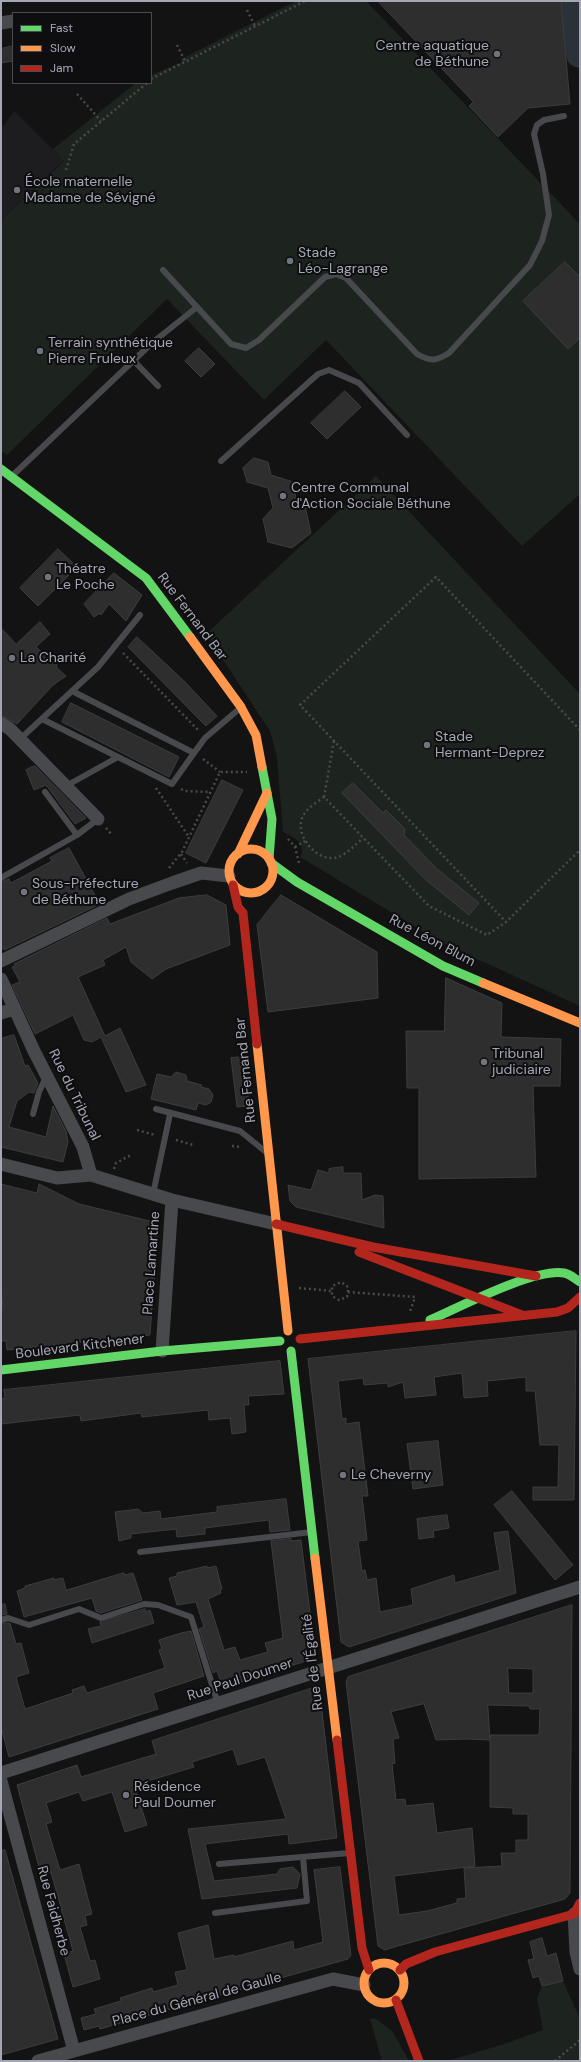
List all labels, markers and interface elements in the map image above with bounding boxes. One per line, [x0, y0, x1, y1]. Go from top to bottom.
legend [12, 12, 152, 84]
text: Fast [50, 20, 73, 36]
place label: Centre aquatique de Béthune [375, 38, 489, 70]
text: Slow [50, 40, 76, 56]
marker: Centre aquatique de Béthune [492, 49, 502, 59]
text: Jam [50, 60, 73, 76]
place label: École maternelle Madame de Sévigné [25, 174, 156, 206]
marker: École maternelle Madame de Sévigné [12, 185, 22, 195]
place label: Stade Léo-Lagrange [298, 245, 388, 278]
marker: Stade Léo-Lagrange [285, 256, 295, 266]
place label: Terrain synthétique Pierre Fruleux [48, 335, 173, 368]
marker: Terrain synthétique Pierre Fruleux [35, 346, 45, 356]
place label: Centre Communal d'Action Sociale Béthune [291, 480, 451, 512]
marker: Centre Communal d'Action Sociale Béthune [278, 491, 288, 501]
place label: Théatre Le Poche [56, 561, 115, 594]
street label: Rue Fernand Bar [153, 570, 231, 664]
marker: Théatre Le Poche [43, 572, 53, 582]
place label: La Charité [20, 650, 86, 666]
marker: La Charité [7, 653, 17, 663]
place label: Stade Hermant-Deprez [435, 729, 544, 762]
marker: Stade Hermant-Deprez [422, 740, 432, 750]
place label: Sous-Préfecture de Béthune [32, 876, 139, 908]
marker: Sous-Préfecture de Béthune [19, 887, 29, 897]
street label: Rue Léon Blum [386, 911, 478, 971]
street label: Rue Fernand Bar [232, 1017, 260, 1123]
place label: Tribunal judiciaire [492, 1046, 551, 1078]
street label: Rue du Tribunal [45, 1047, 103, 1143]
marker: Tribunal judiciaire [479, 1057, 489, 1067]
street label: Place Lamartine [140, 1211, 164, 1315]
street label: Boulevard Kitchener [15, 1331, 145, 1363]
place label: Le Cheverny [351, 1467, 431, 1483]
marker: Le Cheverny [338, 1470, 348, 1480]
street label: Rue de l'Égalité [299, 1613, 327, 1711]
street label: Rue Paul Doumer [185, 1655, 295, 1705]
place label: Résidence Paul Doumer [134, 1779, 216, 1812]
marker: Résidence Paul Doumer [121, 1790, 131, 1800]
street label: Rue Faidherbe [33, 1864, 73, 1958]
street label: Place du Général de Gaulle [111, 1969, 283, 2031]

